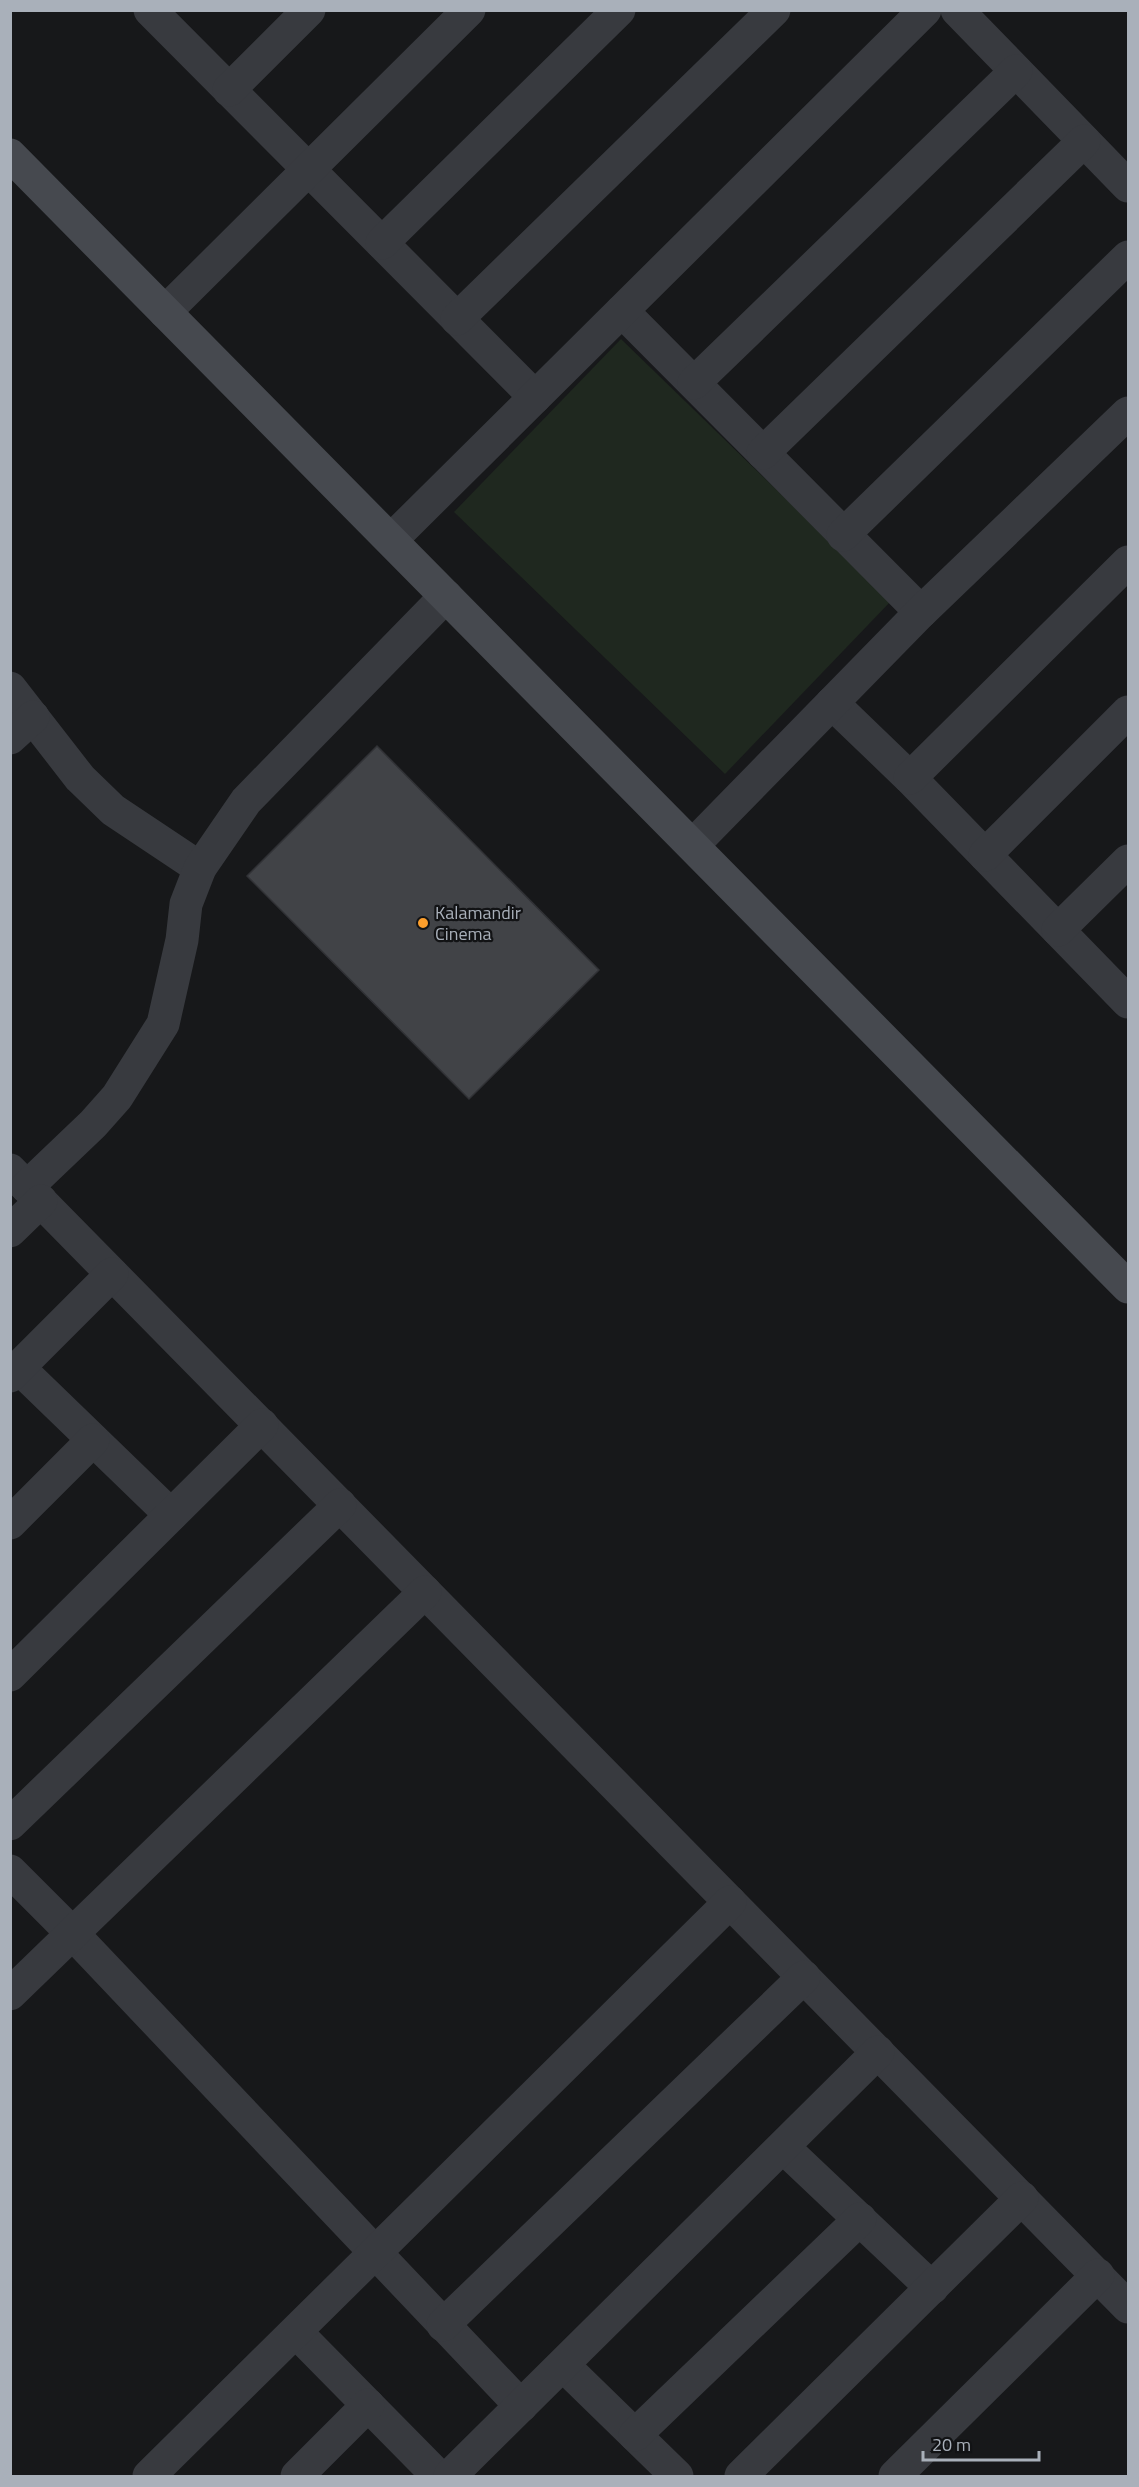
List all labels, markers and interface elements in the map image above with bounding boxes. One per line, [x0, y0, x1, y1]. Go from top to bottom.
place label: Kalamandir Cinema [435, 899, 521, 947]
marker: Kalamandir Cinema [416, 916, 430, 930]
scale bar [923, 2424, 1038, 2462]
text: 20 m [932, 2431, 971, 2458]

